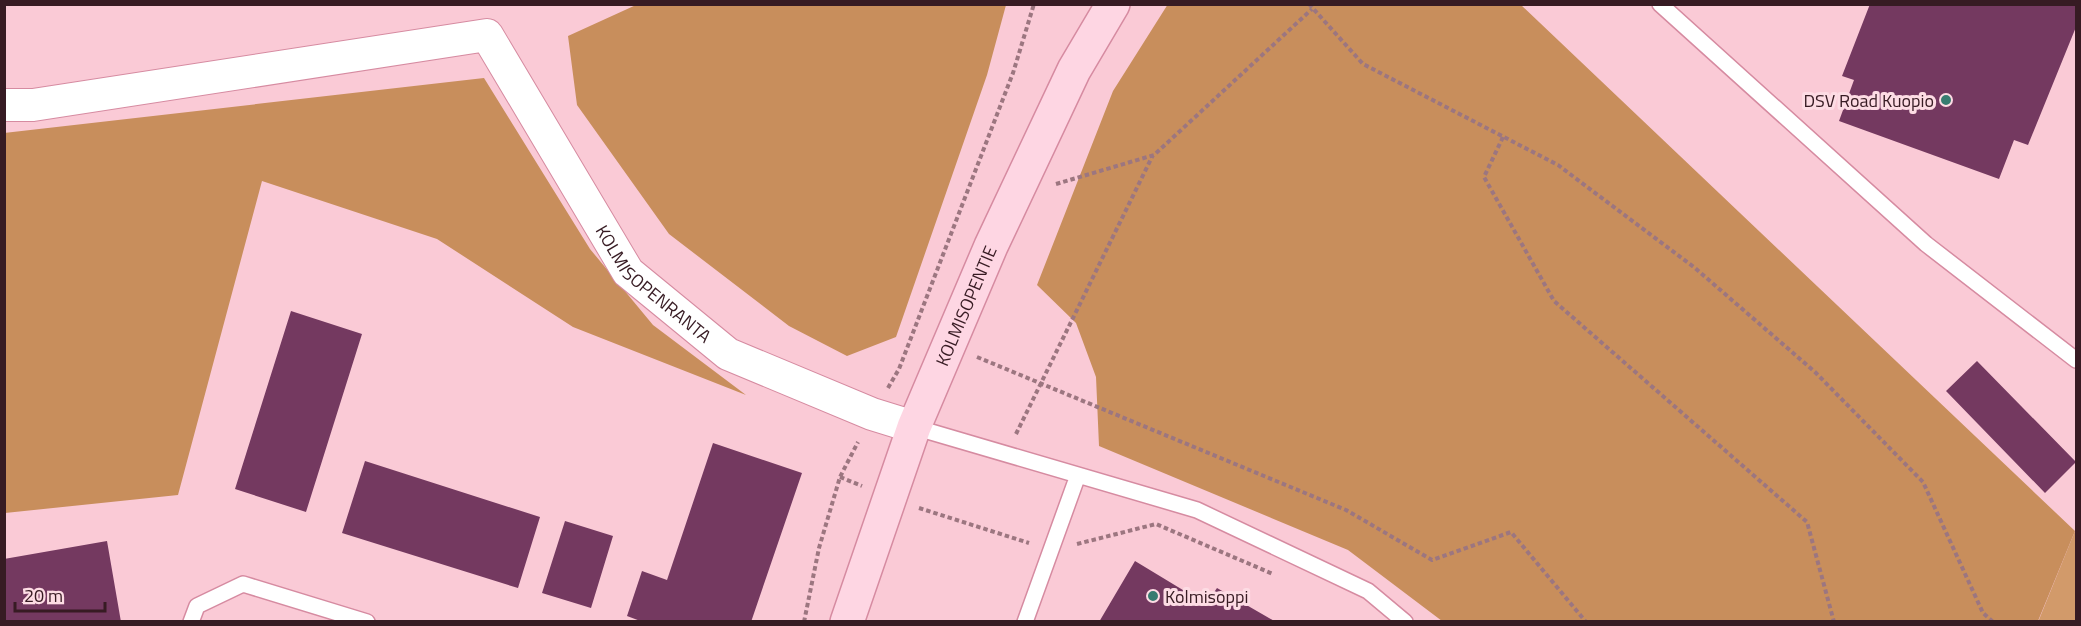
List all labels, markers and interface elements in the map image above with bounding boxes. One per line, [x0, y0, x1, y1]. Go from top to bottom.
place label: DSV Road Kuopio [1803, 87, 1934, 114]
marker: DSV Road Kuopio [1939, 93, 1953, 107]
street label: KOLMISOPENRANTA [589, 220, 718, 349]
street label: KOLMISOPENTIE [928, 241, 1003, 370]
scale bar [15, 575, 105, 613]
text: 20 m [24, 582, 63, 609]
place label: Kolmisoppi [1165, 583, 1248, 610]
marker: Kolmisoppi [1146, 589, 1160, 603]

